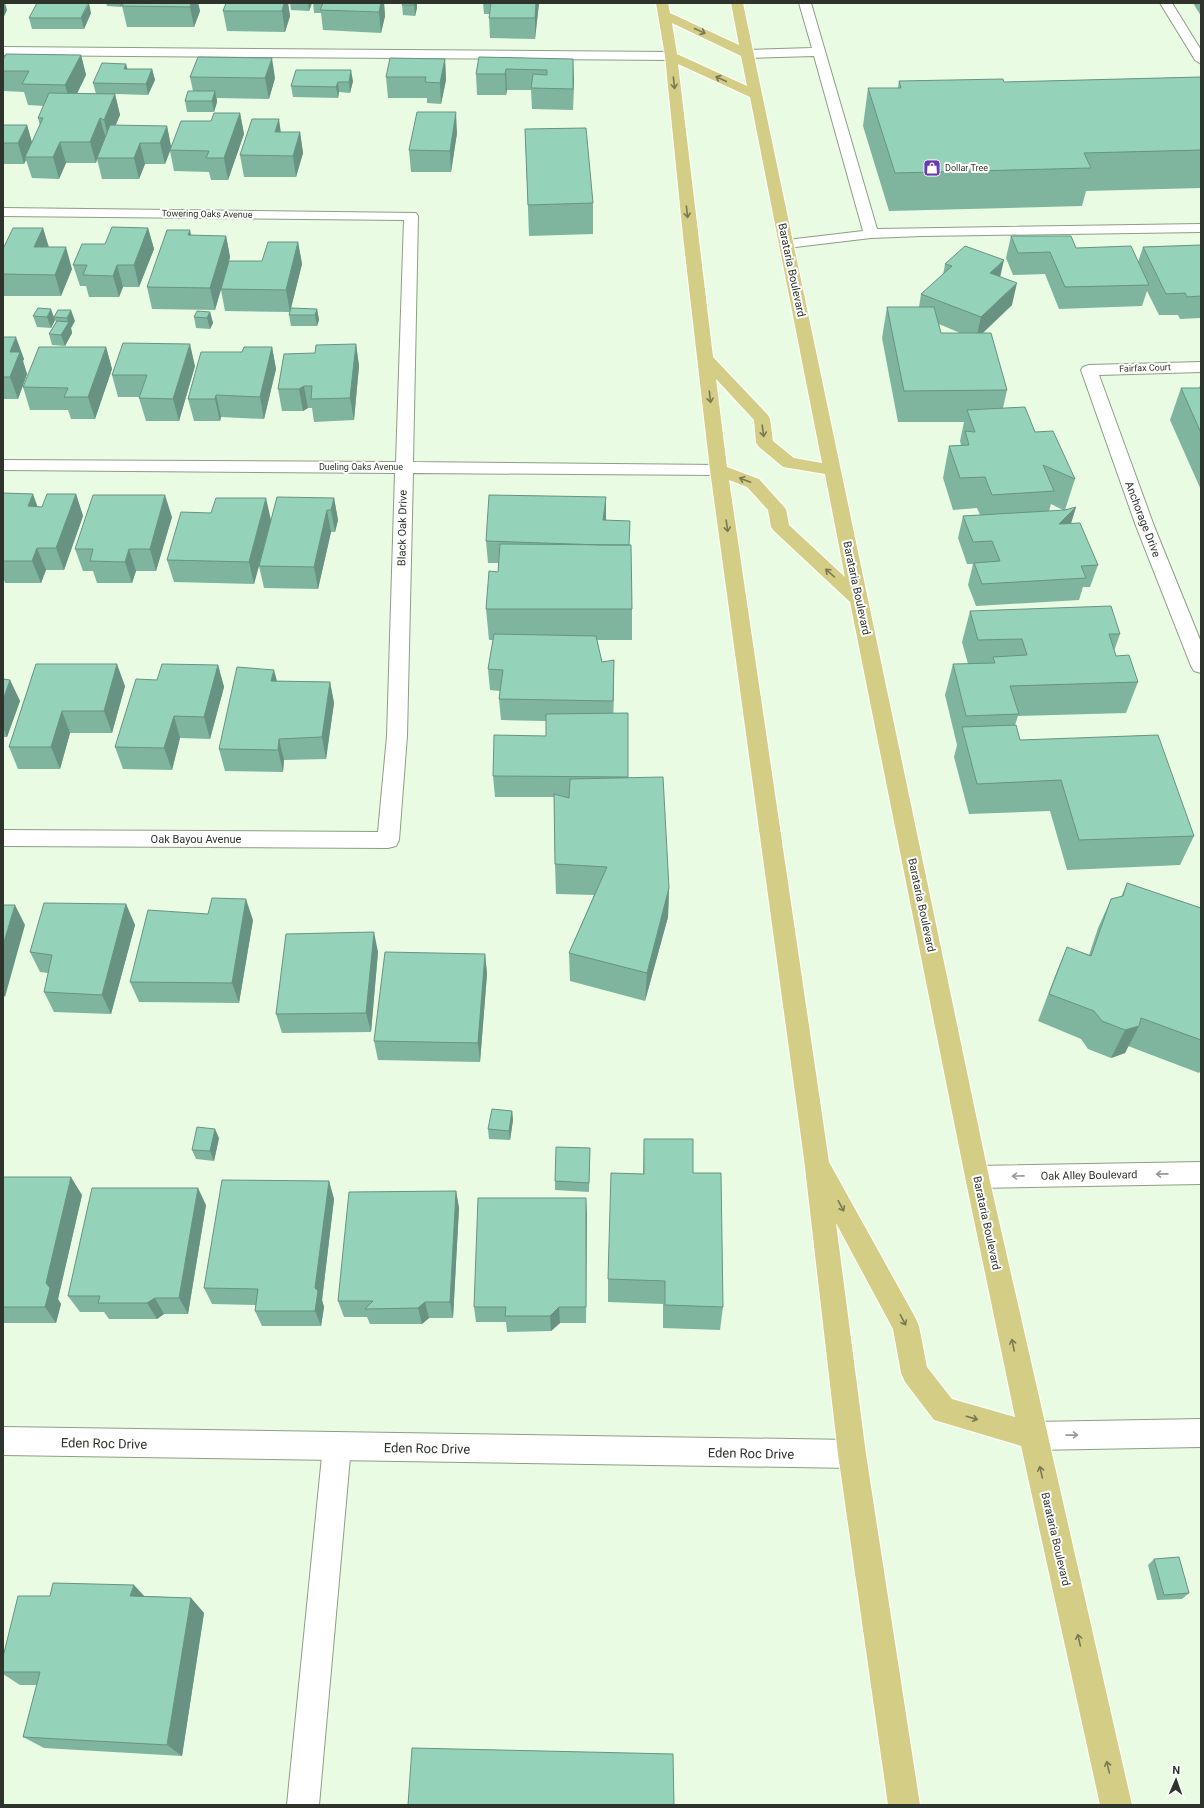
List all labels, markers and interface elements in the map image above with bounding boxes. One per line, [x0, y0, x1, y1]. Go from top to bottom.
one-way arrow [693, 28, 705, 35]
one-way arrow [715, 75, 727, 82]
one-way arrow [670, 76, 678, 89]
shop icon: Dollar Tree [922, 158, 942, 178]
place label: Dollar Tree [945, 163, 988, 173]
one-way arrow [684, 205, 691, 218]
street label: Towering Oaks Avenue [161, 208, 253, 220]
street label: Barataria Boulevard [775, 222, 808, 318]
street label: Fairfax Court [1119, 362, 1171, 374]
one-way arrow [706, 390, 714, 403]
one-way arrow [759, 424, 767, 437]
street label: Dueling Oaks Avenue [319, 462, 403, 472]
one-way arrow [740, 476, 752, 484]
street label: Anchorage Drive [1122, 479, 1163, 559]
street label: Black Oak Drive [395, 490, 410, 566]
one-way arrow [723, 519, 731, 532]
street label: Barataria Boulevard [840, 540, 873, 636]
one-way arrow [825, 569, 836, 578]
street label: Oak Bayou Avenue [151, 833, 242, 846]
street label: Barataria Boulevard [905, 857, 938, 953]
street label: Oak Alley Boulevard [1041, 1168, 1137, 1183]
one-way arrow [1156, 1170, 1169, 1178]
one-way arrow [1012, 1172, 1025, 1180]
street label: Barataria Boulevard [970, 1175, 1003, 1271]
one-way arrow [838, 1200, 846, 1212]
one-way arrow [900, 1314, 907, 1326]
one-way arrow [1009, 1339, 1017, 1352]
one-way arrow [965, 1415, 978, 1422]
one-way arrow [1065, 1431, 1078, 1439]
street label: Eden Roc Drive [61, 1435, 147, 1452]
street label: Eden Roc Drive [384, 1440, 470, 1457]
street label: Eden Roc Drive [708, 1445, 794, 1462]
one-way arrow [1037, 1466, 1045, 1479]
street label: Barataria Boulevard [1038, 1491, 1073, 1587]
one-way arrow [1075, 1634, 1083, 1647]
north arrow [1156, 1760, 1196, 1800]
one-way arrow [1103, 1761, 1111, 1774]
text: N [1172, 1764, 1181, 1777]

